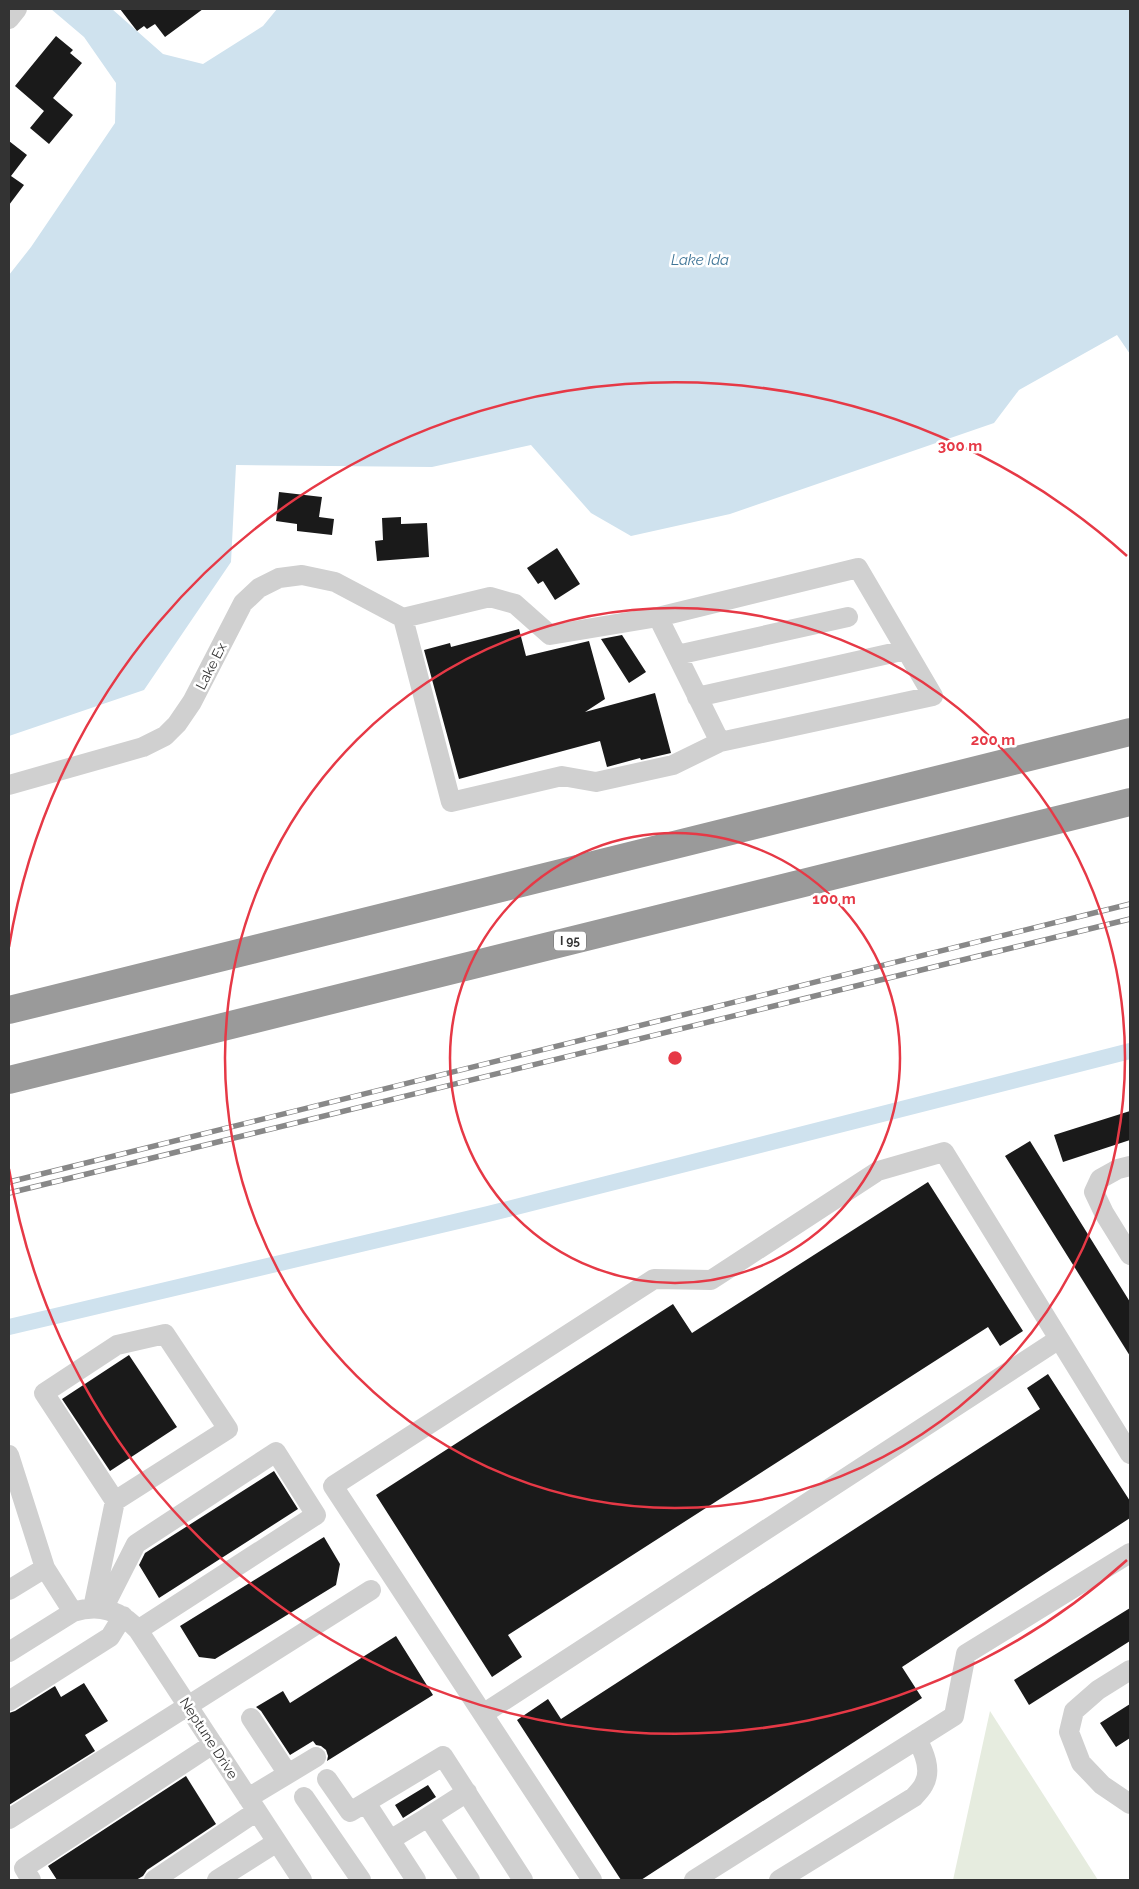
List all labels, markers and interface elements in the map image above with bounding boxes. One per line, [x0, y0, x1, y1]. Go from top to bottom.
water label: Lake Ida [671, 251, 729, 269]
text: 300 m [938, 437, 982, 455]
street label: Lake Ex [192, 640, 230, 692]
text: 200 m [971, 731, 1015, 749]
text: 100 m [812, 890, 856, 908]
road number: I 95 [554, 931, 586, 950]
centre of rings [666, 1049, 684, 1067]
street label: Neptune Drive [177, 1694, 241, 1782]

